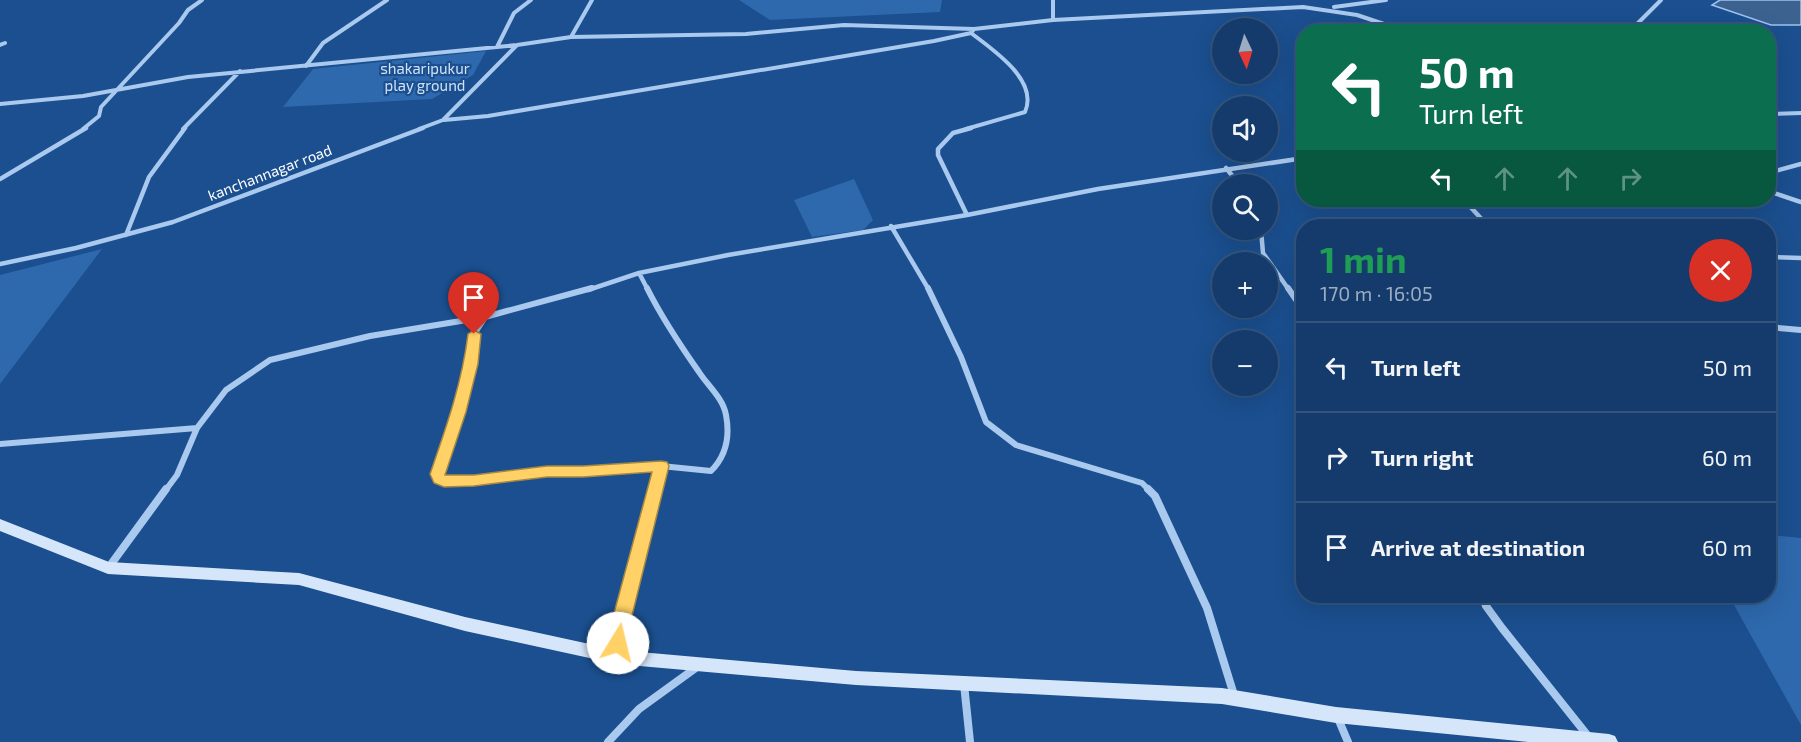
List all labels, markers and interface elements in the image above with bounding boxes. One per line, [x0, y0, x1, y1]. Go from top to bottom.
north arrow [1212, 18, 1278, 84]
map controls [1212, 18, 1278, 396]
text: 50 m [1419, 46, 1515, 96]
icon: left [1320, 48, 1398, 126]
park label: shakaripukur play ground [380, 59, 470, 94]
button: sound [1212, 96, 1278, 162]
text: Turn left [1419, 97, 1523, 129]
street label: kanchannagar road [205, 140, 334, 204]
icon: left [1425, 162, 1458, 195]
icon: ahead [1488, 162, 1521, 195]
icon: ahead [1551, 162, 1584, 195]
icon: right [1614, 162, 1647, 195]
button: search [1212, 174, 1278, 240]
text: 1 min [1320, 237, 1407, 280]
button: close [1689, 239, 1752, 302]
button: + [1212, 252, 1278, 318]
pin [448, 272, 499, 334]
icon: arrive [457, 281, 490, 314]
text: 170 m · 16:05 [1320, 281, 1433, 305]
button: − [1212, 330, 1278, 396]
icon: left [1320, 351, 1353, 384]
text: Turn left [1371, 354, 1460, 380]
text: 50 m [1703, 354, 1752, 380]
icon: right [1320, 441, 1353, 474]
text: Turn right [1371, 444, 1473, 470]
text: 60 m [1702, 444, 1752, 470]
icon: arrive [1320, 531, 1353, 564]
text: Arrive at destination [1371, 534, 1585, 560]
text: 60 m [1702, 534, 1752, 560]
position arrow [586, 611, 650, 675]

